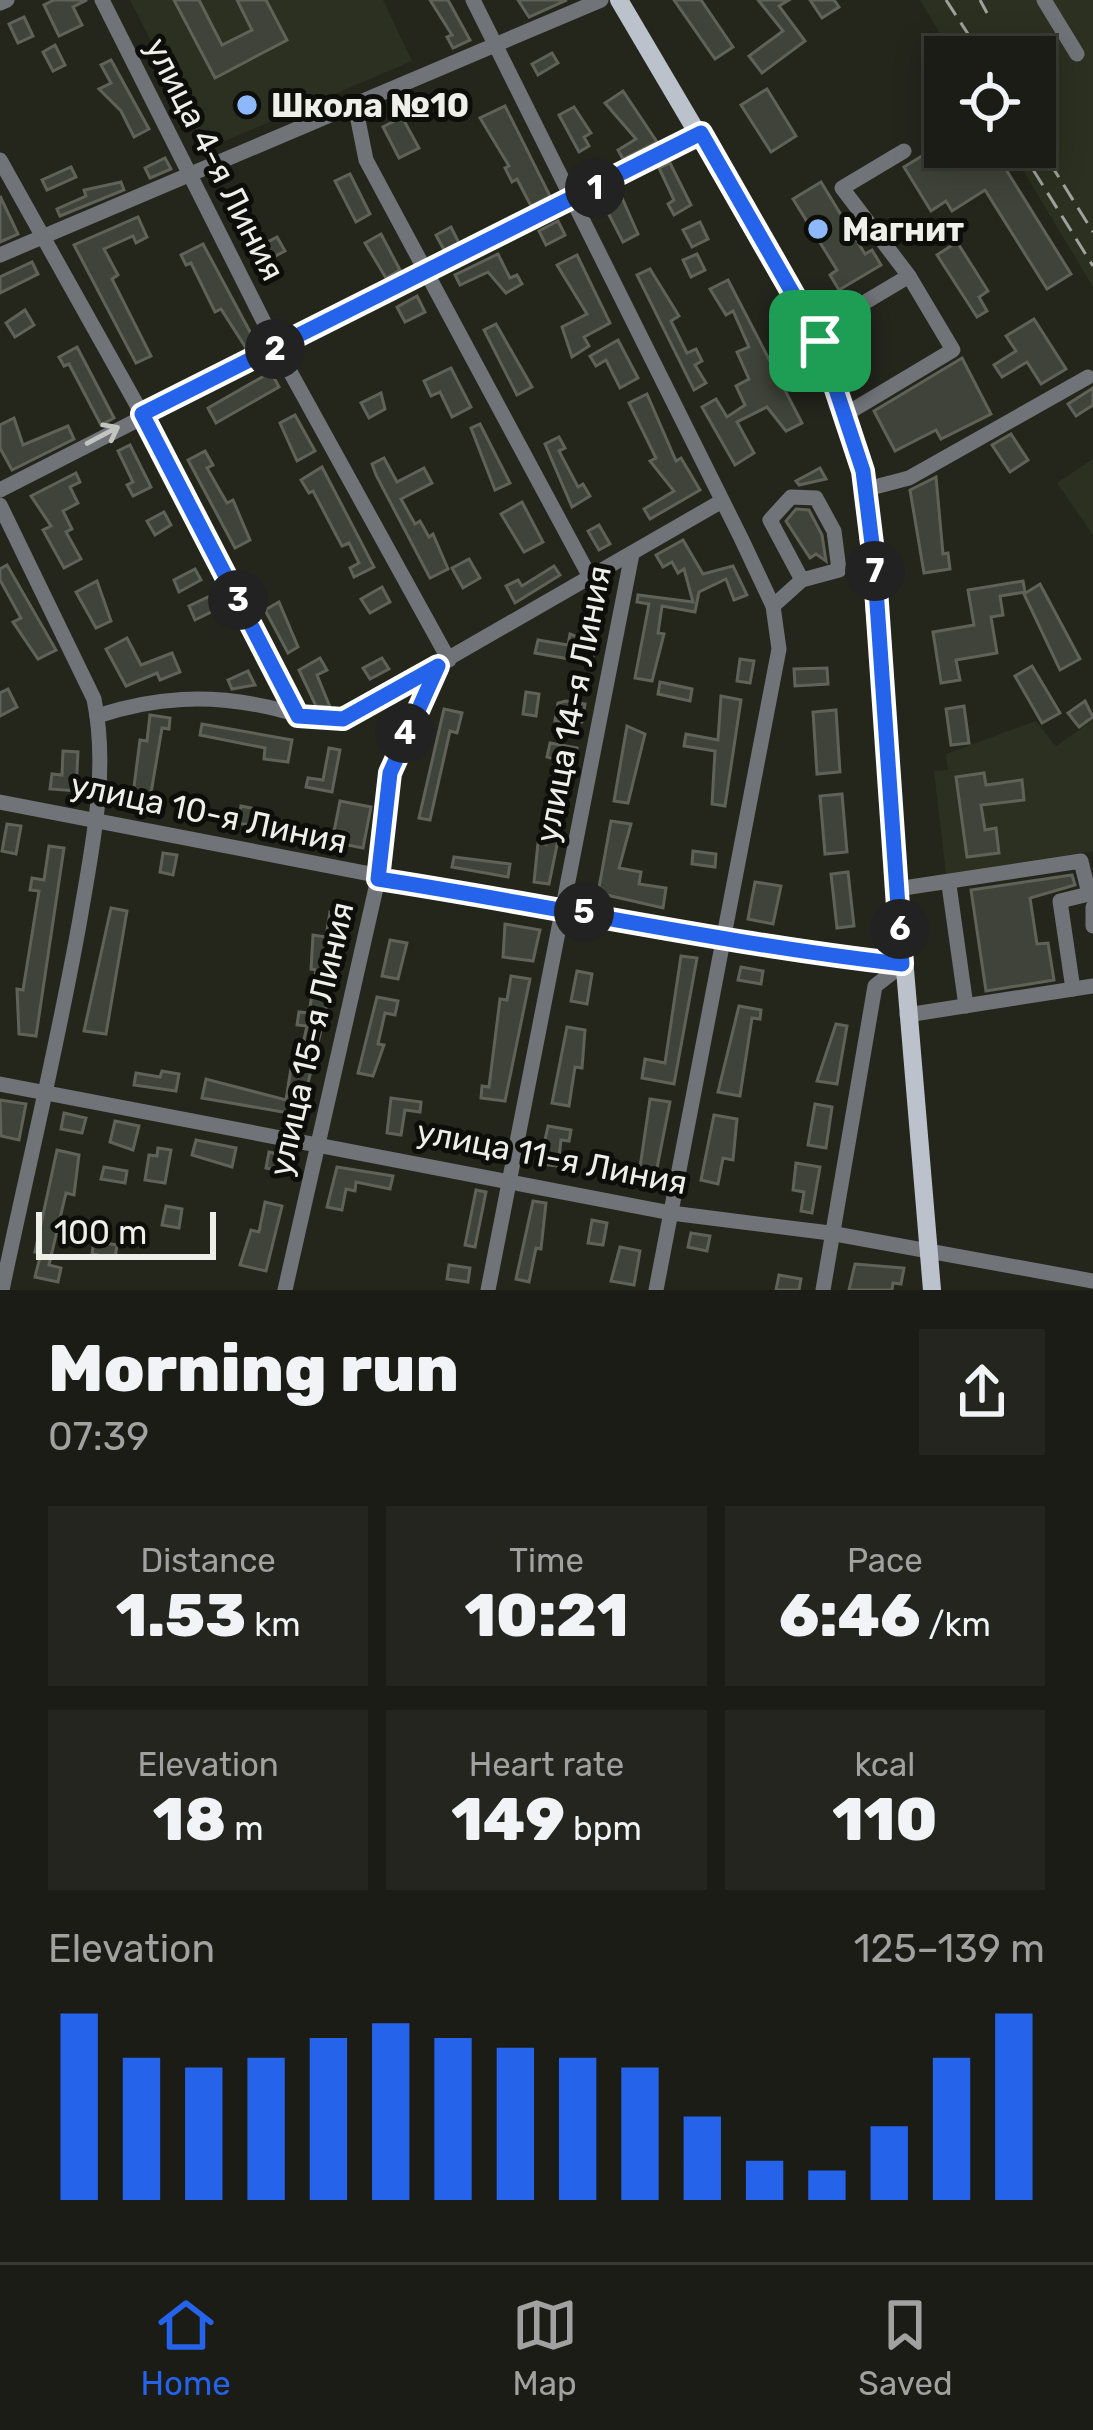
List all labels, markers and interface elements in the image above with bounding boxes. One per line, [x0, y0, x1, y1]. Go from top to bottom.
street label: улица 4-я Линия [137, 31, 293, 287]
map controls [924, 36, 1056, 168]
button: locate [924, 36, 1056, 168]
place label: Школа №10 [271, 86, 469, 125]
marker: Школа №10 [234, 92, 260, 118]
pin: 1 [565, 158, 625, 218]
text: 1 [587, 168, 603, 207]
place label: Магнит [842, 210, 964, 249]
marker: Магнит [805, 216, 831, 242]
pin [769, 290, 871, 392]
icon: arrive [787, 308, 853, 374]
pin: 2 [245, 319, 305, 379]
text: 2 [264, 329, 286, 368]
one-way arrow [85, 423, 120, 446]
pin: 7 [845, 541, 905, 601]
text: 7 [866, 551, 884, 590]
street label: улица 14-я Линия [527, 562, 619, 846]
pin: 3 [208, 570, 268, 630]
text: 3 [227, 580, 249, 619]
pin: 4 [375, 703, 435, 763]
text: 4 [394, 713, 416, 752]
street label: улица 10-я Линия [67, 765, 351, 861]
pin: 5 [554, 882, 614, 942]
text: 5 [573, 892, 595, 931]
street label: улица 15-я Линия [260, 898, 362, 1180]
pin: 6 [870, 899, 930, 959]
text: 6 [889, 909, 911, 948]
street label: улица 11-я Линия [413, 1112, 691, 1202]
scale bar [36, 1206, 216, 1259]
text: 100 m [54, 1213, 147, 1252]
text: Morning run [48, 1329, 459, 1408]
button: share [919, 1329, 1045, 1455]
text: 07:39 [48, 1414, 149, 1460]
text: Distance [140, 1541, 276, 1580]
text: Time [509, 1541, 584, 1580]
text: Pace [847, 1541, 923, 1580]
text: 1.53 [116, 1580, 246, 1651]
text: 10:21 [464, 1580, 629, 1651]
text: 6:46 [779, 1580, 920, 1651]
text: km [246, 1605, 301, 1644]
text: /km [920, 1605, 991, 1644]
text: Elevation [137, 1745, 279, 1784]
text: Heart rate [469, 1745, 624, 1784]
text: kcal [854, 1745, 915, 1784]
text: 18 [153, 1784, 226, 1855]
text: 149 [451, 1784, 565, 1855]
text: 110 [832, 1784, 937, 1855]
text: m [226, 1809, 264, 1848]
text: bpm [565, 1809, 642, 1848]
text: Elevation [48, 1926, 215, 1972]
text: 125–139 m [854, 1926, 1045, 1972]
tab: Home [140, 2292, 231, 2403]
tab: Map [512, 2292, 578, 2403]
tab: Saved [858, 2292, 953, 2403]

